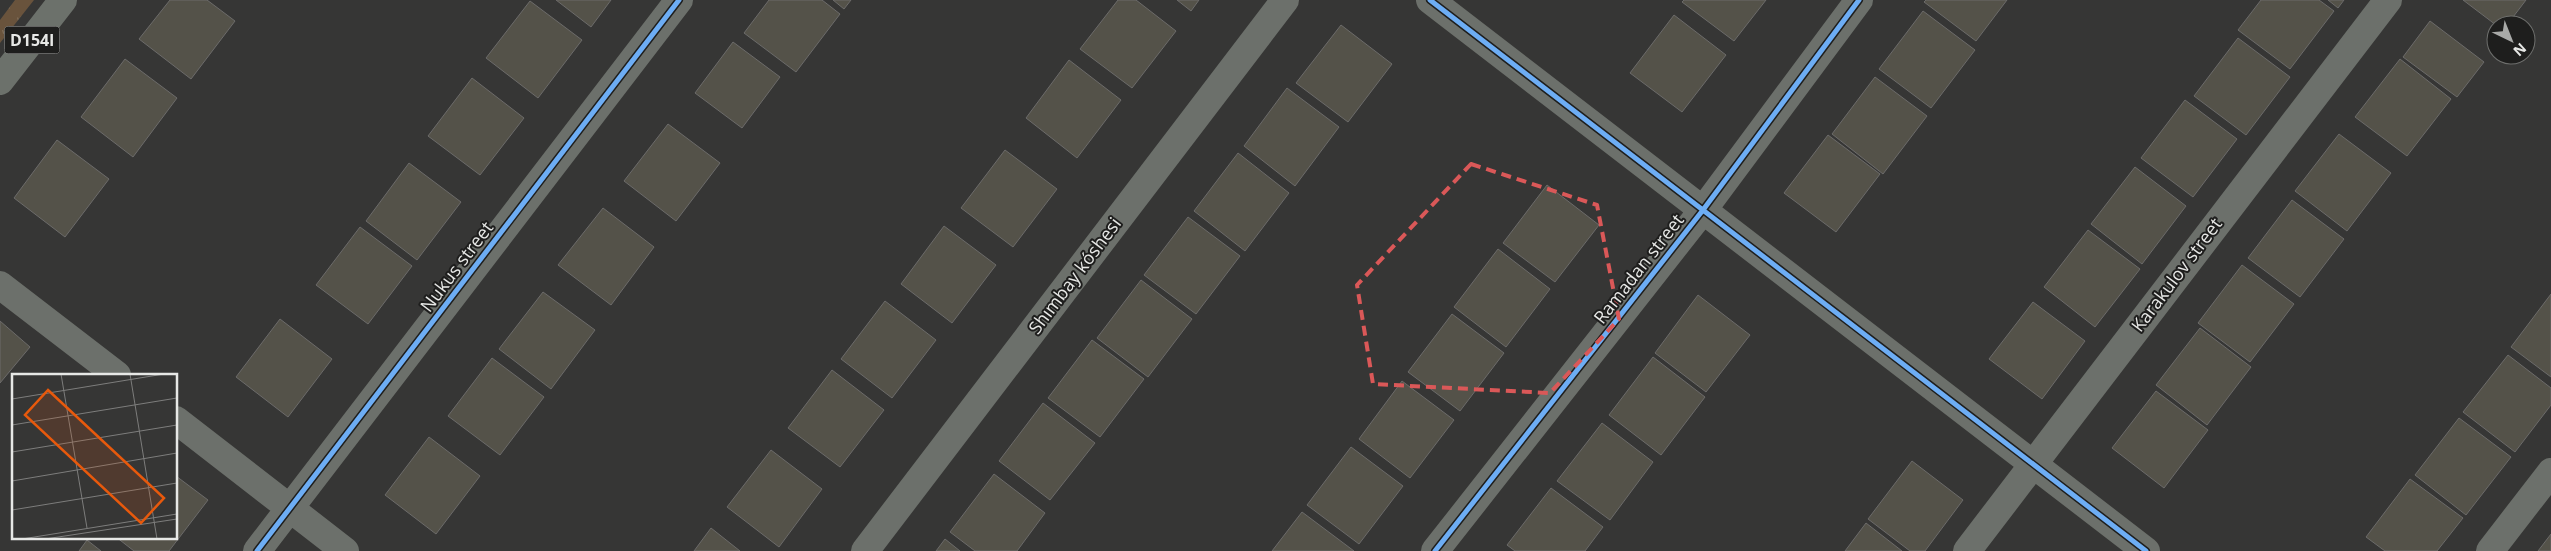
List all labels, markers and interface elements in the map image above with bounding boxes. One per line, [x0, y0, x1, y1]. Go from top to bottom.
north arrow [2486, 15, 2536, 65]
road number: D154l [5, 26, 60, 54]
text: N [2510, 39, 2531, 61]
street label: Ramadan street [1588, 208, 1689, 328]
street label: Shımbay kóshesi [1023, 212, 1126, 339]
street label: Karakulov street [2125, 213, 2227, 336]
street label: Nukus street [414, 216, 498, 316]
inset map [12, 374, 178, 538]

